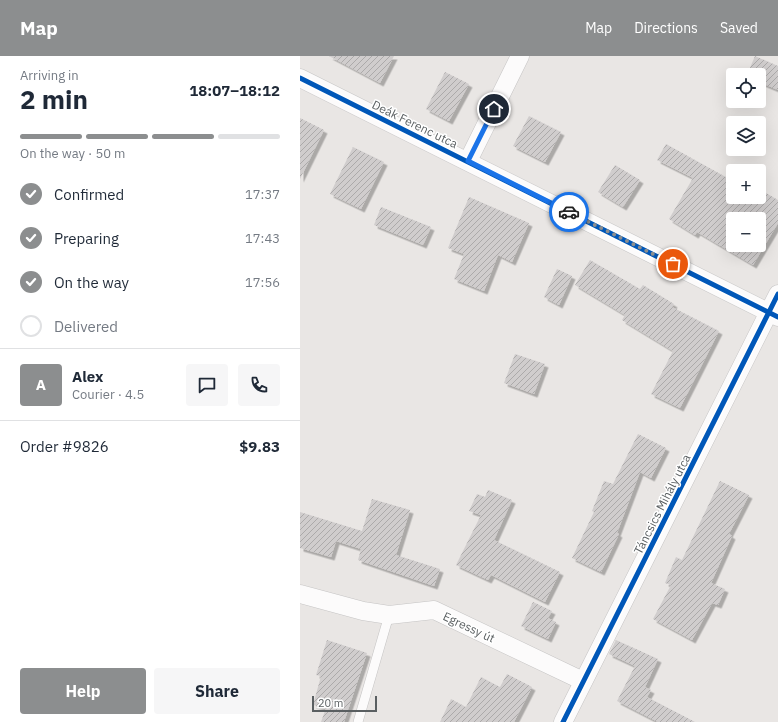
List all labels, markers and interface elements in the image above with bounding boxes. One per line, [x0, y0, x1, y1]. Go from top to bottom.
text: Map [20, 16, 58, 40]
text: Map [585, 19, 612, 37]
text: Directions [634, 19, 698, 37]
text: Saved [720, 19, 758, 37]
text: Arriving in [20, 67, 79, 84]
map controls [726, 68, 766, 252]
button: locate [726, 68, 766, 108]
text: 18:07–18:12 [189, 81, 280, 100]
text: 2 min [20, 82, 88, 116]
pin [477, 92, 511, 126]
street label: Deák Ferenc utca [370, 97, 461, 151]
icon: home [483, 98, 505, 120]
button: layers [726, 116, 766, 156]
text: On the way · 50 m [20, 145, 125, 162]
button: + [726, 164, 766, 204]
icon: check [20, 183, 42, 205]
text: Confirmed [54, 185, 124, 204]
text: 17:37 [245, 186, 280, 203]
courier [549, 192, 589, 232]
icon: car [558, 201, 580, 223]
button: − [726, 212, 766, 252]
icon: check [20, 227, 42, 249]
text: Preparing [54, 229, 119, 248]
text: 17:43 [245, 230, 280, 247]
pin [656, 247, 690, 281]
icon: bag [662, 253, 684, 275]
icon: check [20, 271, 42, 293]
text: On the way [54, 273, 129, 292]
text: 17:56 [245, 274, 280, 291]
text: Delivered [54, 317, 118, 336]
button: chat [186, 364, 228, 406]
button: phone [238, 364, 280, 406]
text: Alex [72, 367, 103, 386]
text: A [36, 375, 46, 394]
text: Courier · 4.5 [72, 386, 144, 403]
text: Order #9826 [20, 437, 109, 456]
text: $9.83 [239, 437, 280, 456]
street label: Táncsics Mihály utca [630, 451, 694, 557]
street label: Egressy út [441, 608, 497, 646]
button: Help [20, 668, 146, 714]
button: Share [154, 668, 280, 714]
scale bar [312, 694, 377, 713]
text: 20 m [318, 696, 343, 710]

